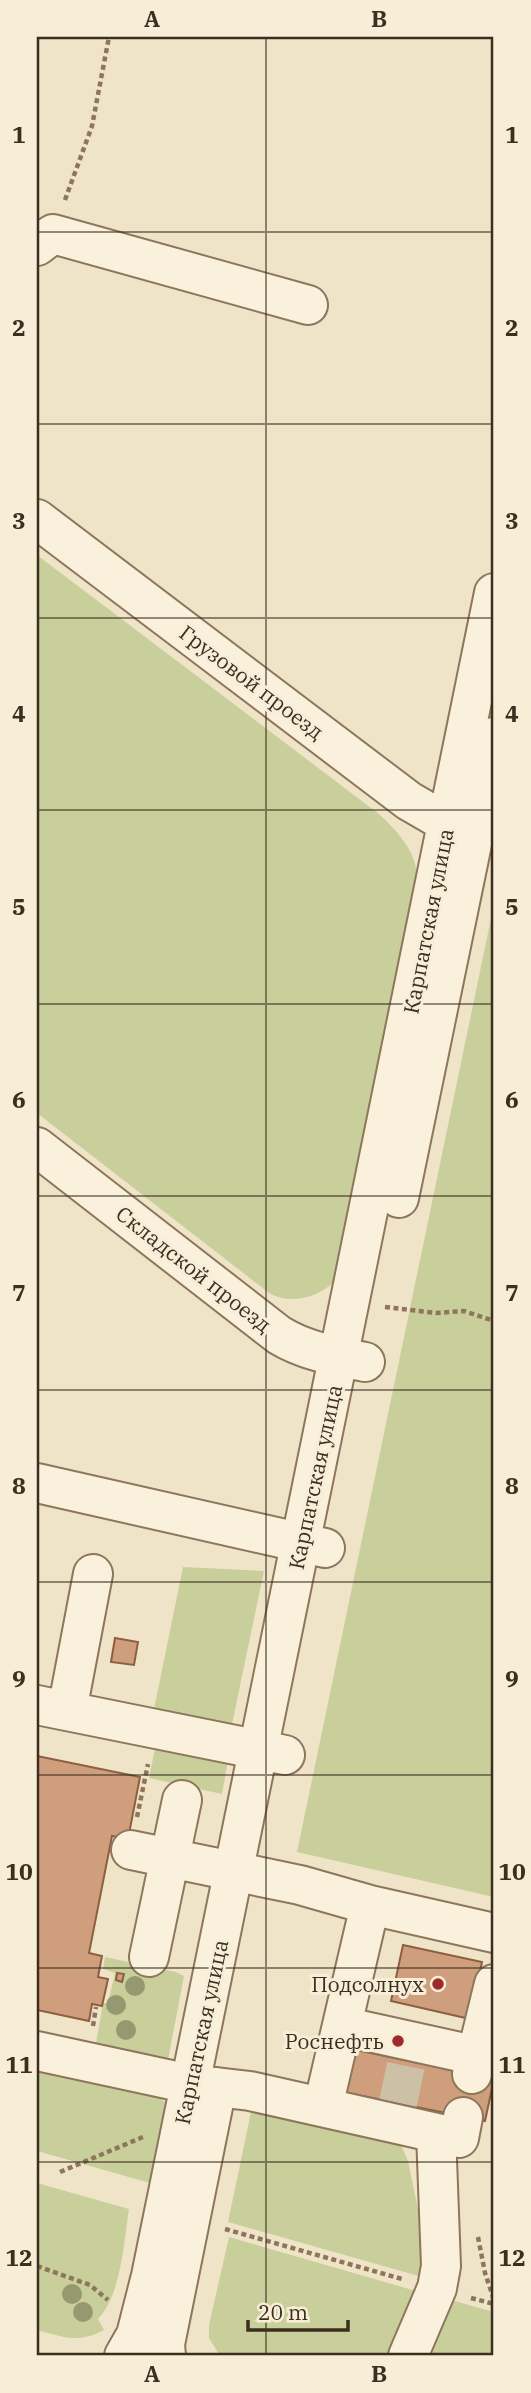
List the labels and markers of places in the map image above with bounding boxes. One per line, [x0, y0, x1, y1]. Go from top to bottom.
place label: Подсолнух [311, 1970, 424, 1998]
marker: Подсолнух [430, 1976, 446, 1992]
place label: Роснефть [285, 2027, 384, 2055]
marker: Роснефть [390, 2033, 406, 2049]

